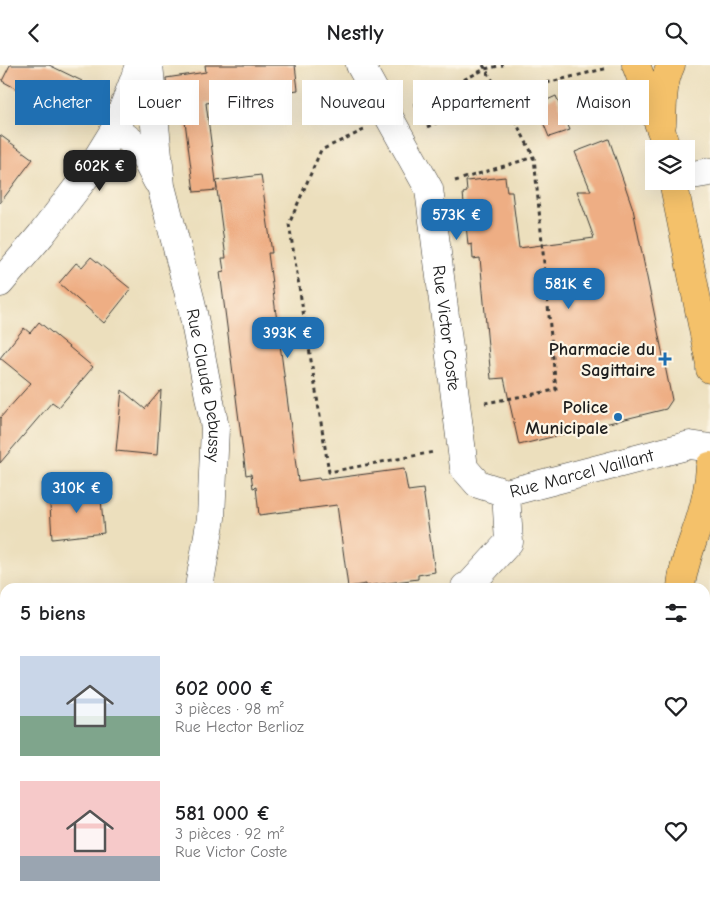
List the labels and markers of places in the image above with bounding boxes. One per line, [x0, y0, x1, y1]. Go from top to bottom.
pin: 602K € [59, 149, 141, 192]
pin: 573K € [416, 199, 498, 241]
pin: 581K € [528, 267, 610, 310]
pin: 393K € [247, 317, 329, 359]
place label: Pharmacie du Sagittaire [549, 339, 655, 381]
marker: Pharmacie du Sagittaire [659, 353, 671, 365]
place label: Police Municipale [526, 397, 608, 439]
marker: Police Municipale [612, 411, 624, 423]
pin: 310K € [36, 471, 118, 514]

